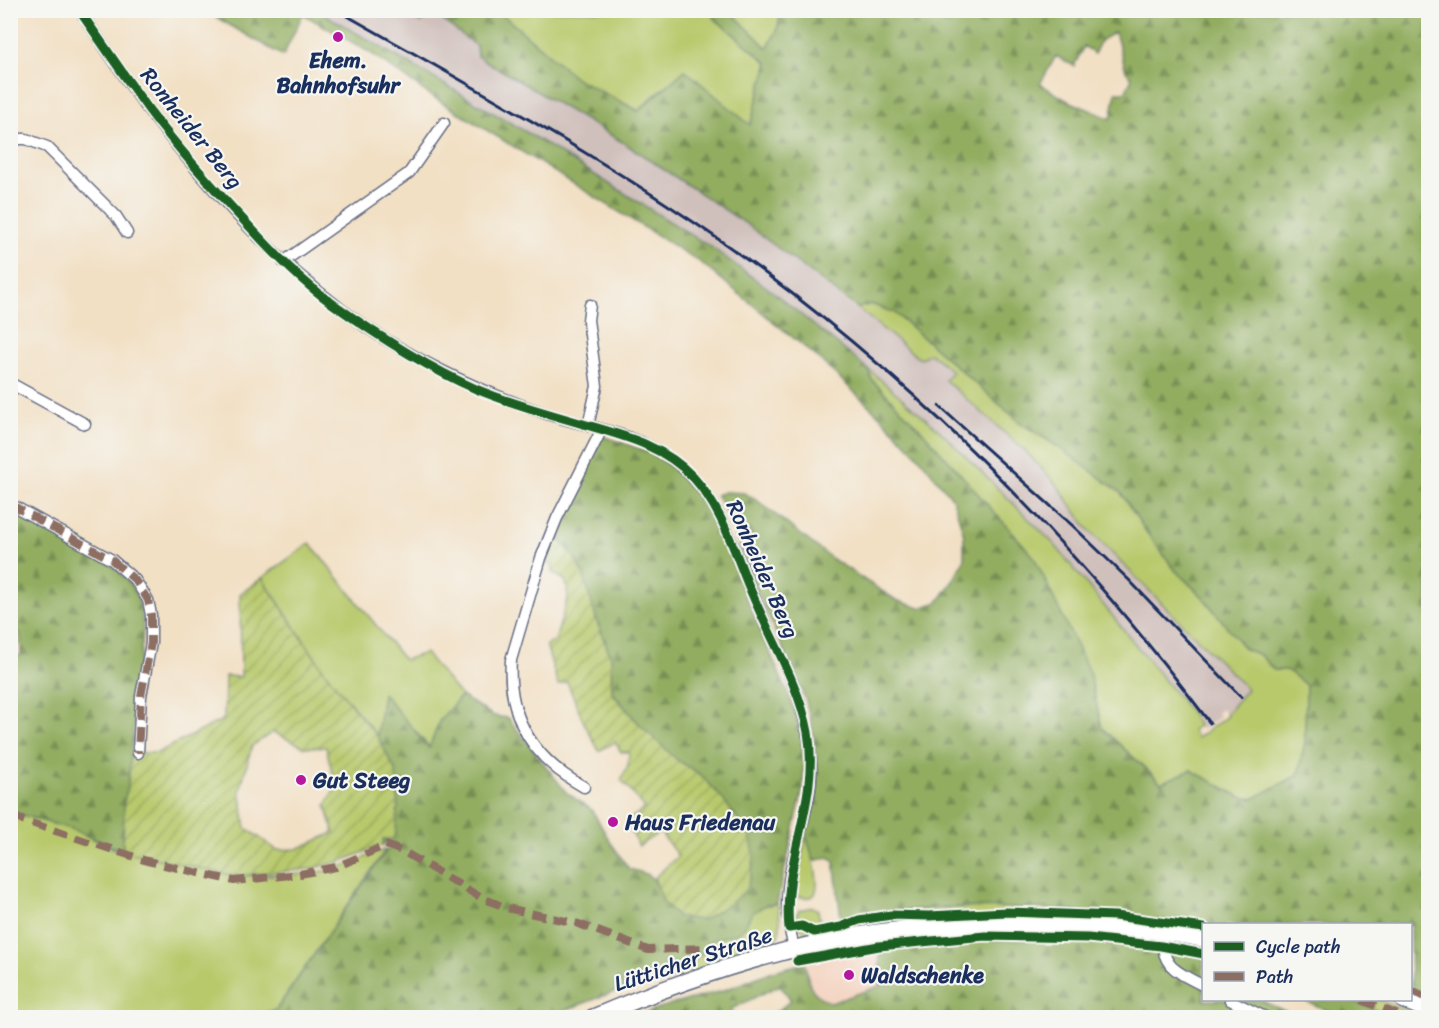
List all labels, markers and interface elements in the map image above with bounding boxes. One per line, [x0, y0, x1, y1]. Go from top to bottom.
marker: Ehem. Bahnhofsuhr [331, 30, 345, 44]
place label: Ehem. Bahnhofsuhr [276, 41, 402, 105]
street label: Ronheider Berg [130, 58, 254, 198]
street label: Ronheider Berg [715, 493, 811, 645]
place label: Gut Steeg [312, 761, 410, 800]
marker: Gut Steeg [294, 773, 308, 787]
place label: Haus Friedenau [624, 803, 775, 842]
marker: Haus Friedenau [606, 815, 620, 829]
street label: Lütticher Straße [609, 915, 777, 1003]
legend [1202, 923, 1412, 1001]
text: Cycle path [1256, 931, 1340, 963]
place label: Waldschenke [861, 956, 984, 995]
text: Path [1256, 961, 1293, 993]
marker: Waldschenke [842, 968, 856, 982]

